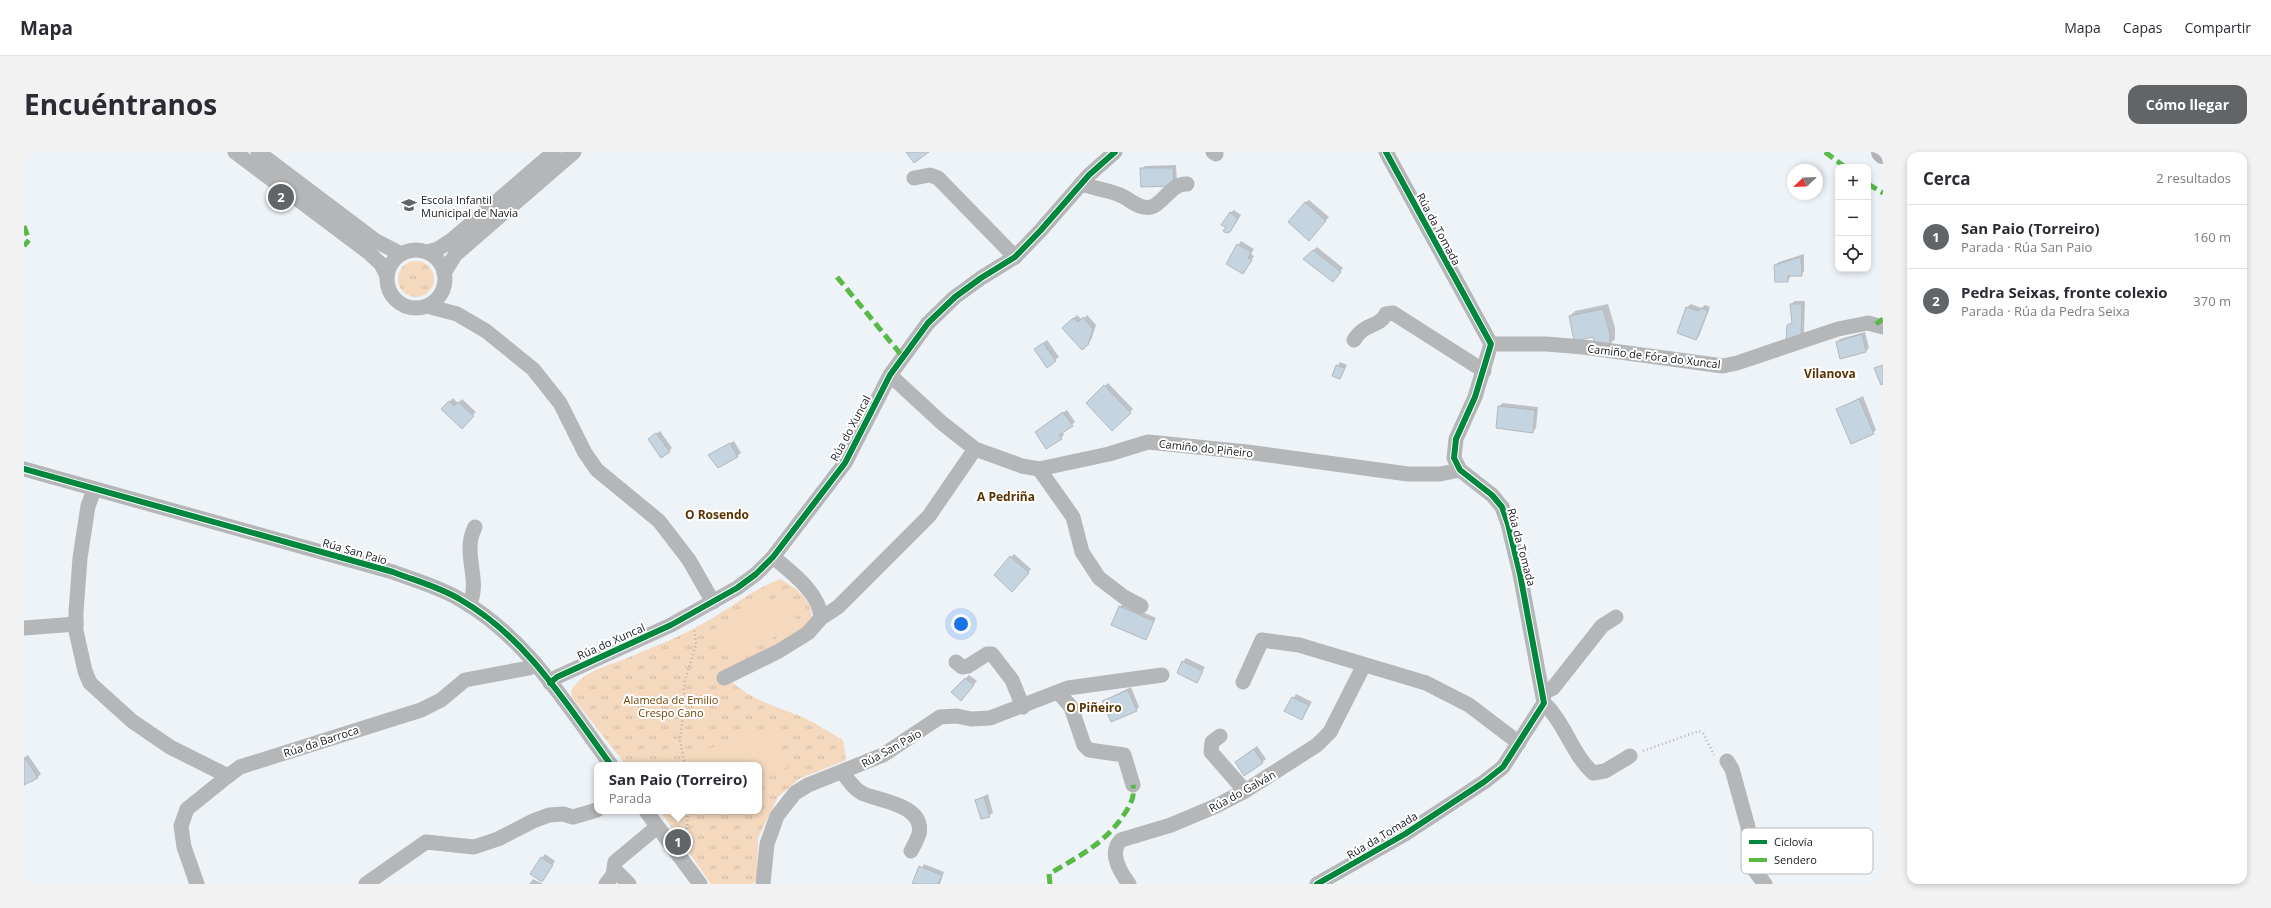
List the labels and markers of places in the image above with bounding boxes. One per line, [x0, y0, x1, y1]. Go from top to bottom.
pin: 2 [268, 182, 294, 212]
place label: Escola Infantil Municipal de Navia [421, 192, 518, 220]
school or university icon: Escola Infantil Municipal de Navia [400, 196, 418, 214]
pin: 1 [665, 827, 691, 857]

